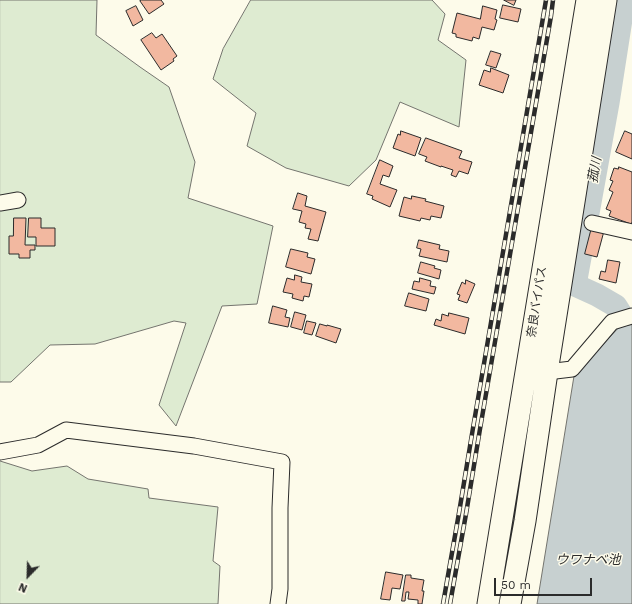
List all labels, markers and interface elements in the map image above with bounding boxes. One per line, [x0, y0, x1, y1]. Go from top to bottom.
water label: 菰川 [585, 156, 605, 184]
street label: 奈良バイパス [524, 265, 550, 339]
water label: ウワナベ池 [556, 552, 620, 568]
north arrow [8, 556, 48, 596]
scale bar [496, 570, 594, 596]
text: 50 m [501, 578, 531, 592]
text: N [17, 580, 29, 595]

